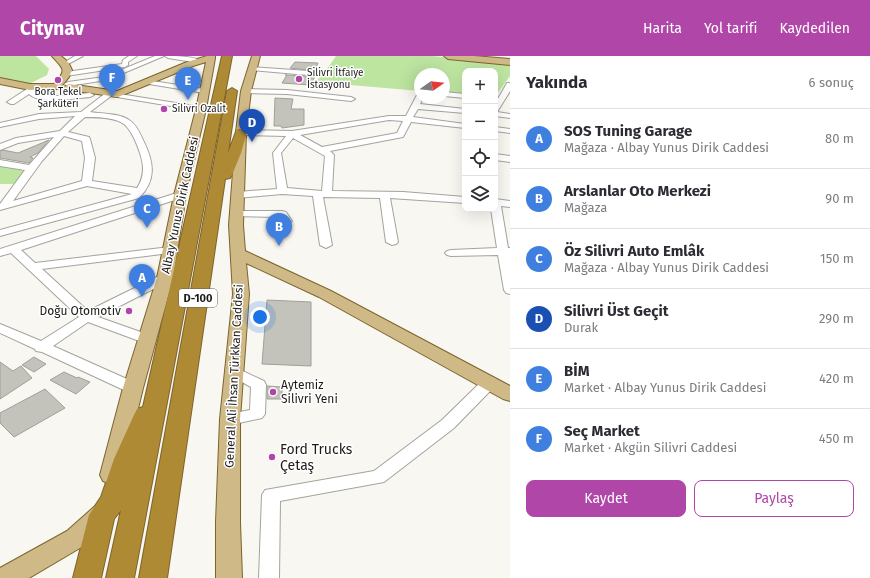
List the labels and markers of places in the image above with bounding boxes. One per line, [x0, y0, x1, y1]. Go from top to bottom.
pin: F [99, 64, 125, 97]
place label: Silivri İtfaiye İstasyonu [307, 65, 364, 91]
pin: E [175, 67, 201, 100]
marker: Silivri İtfaiye İstasyonu [294, 74, 304, 84]
marker: Bora Tekel Şarküteri [53, 75, 63, 85]
place label: Bora Tekel Şarküteri [35, 86, 82, 110]
place label: Silivri Ozalit [172, 102, 226, 115]
marker: Silivri Ozalit [159, 104, 169, 114]
pin: D [239, 109, 265, 142]
pin: C [134, 195, 160, 228]
pin: B [266, 213, 292, 246]
pin: A [129, 264, 155, 297]
place label: Doğu Otomotiv [40, 304, 121, 318]
marker: Doğu Otomotiv [124, 306, 134, 316]
place label: Aytemiz Silivri Yeni [281, 378, 338, 406]
marker: Aytemiz Silivri Yeni [268, 387, 278, 397]
place label: Ford Trucks Çetaş [280, 441, 353, 474]
marker: Ford Trucks Çetaş [267, 452, 277, 462]

